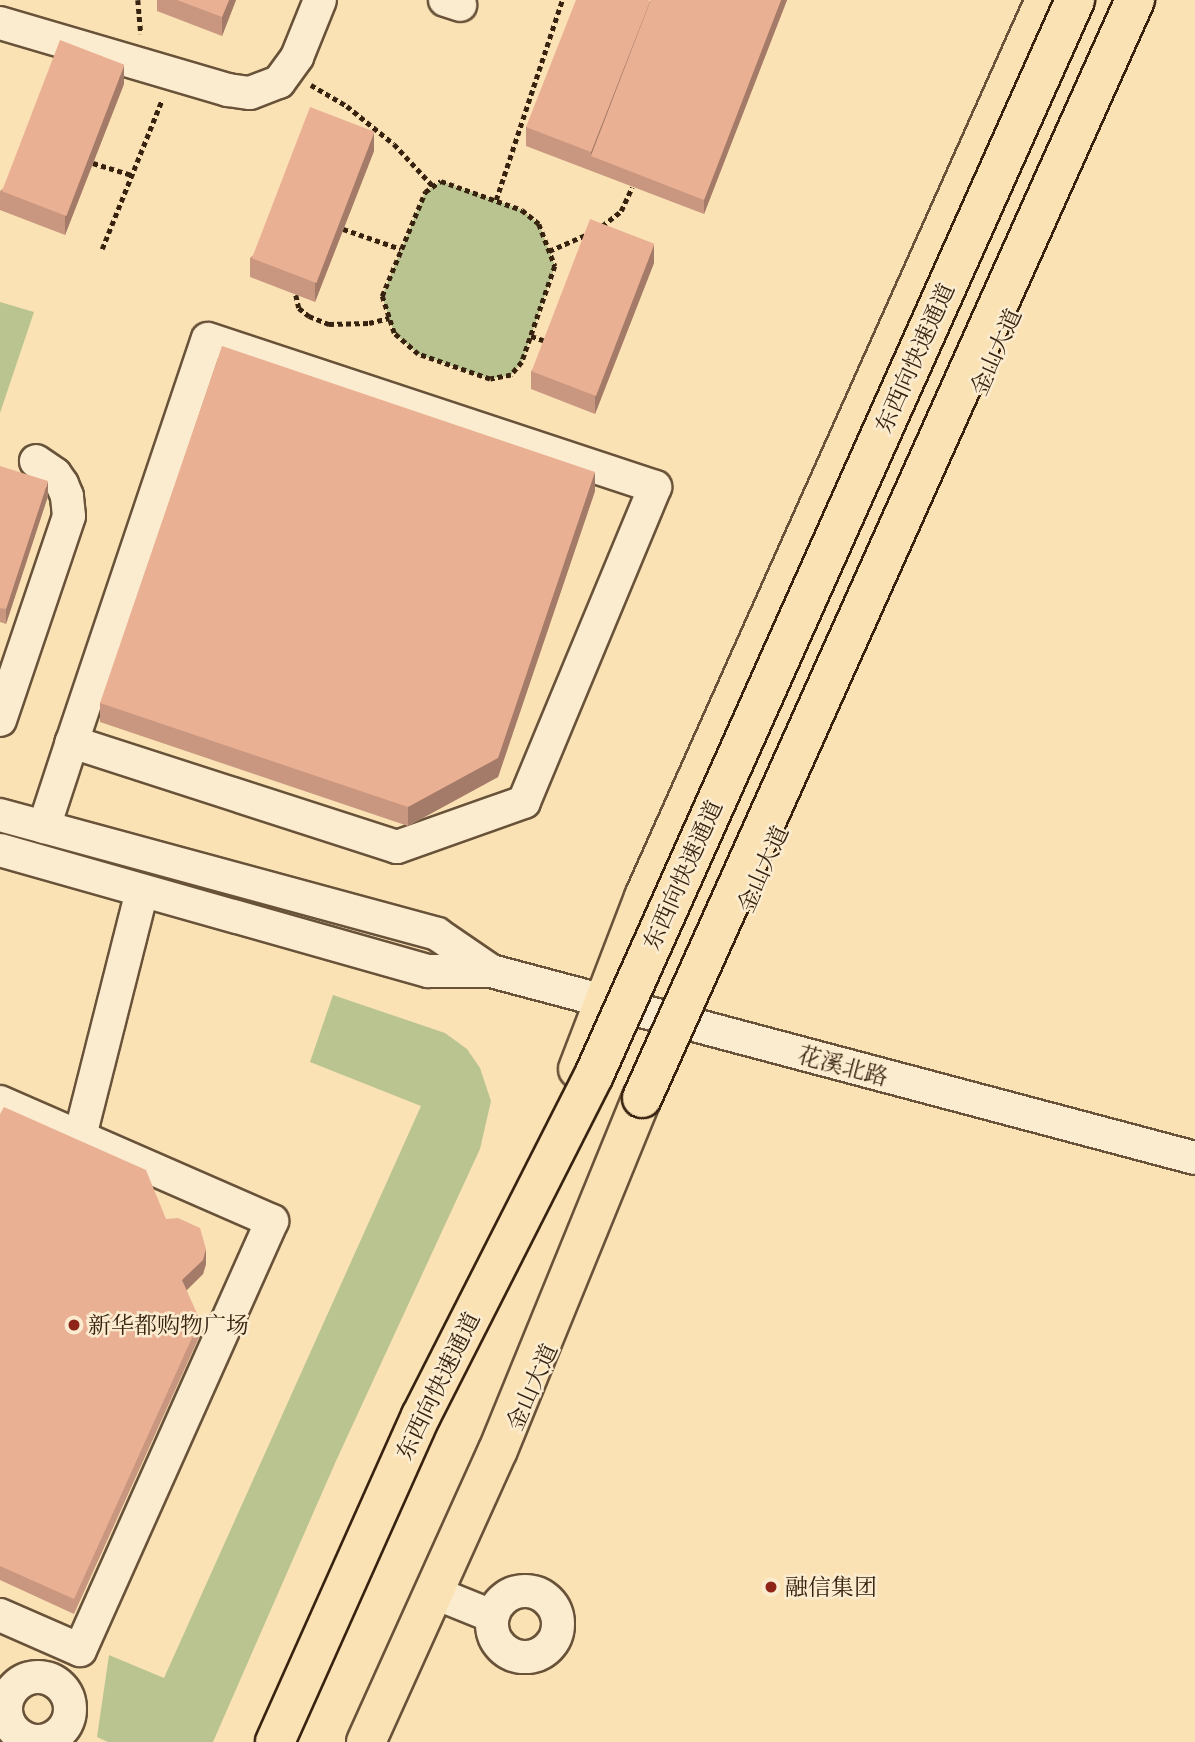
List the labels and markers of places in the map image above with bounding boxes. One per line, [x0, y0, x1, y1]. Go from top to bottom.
place label: 新华都购物广场 [88, 1311, 249, 1339]
marker: 新华都购物广场 [66, 1317, 82, 1333]
place label: 融信集团 [785, 1573, 877, 1601]
marker: 融信集团 [763, 1579, 779, 1595]

